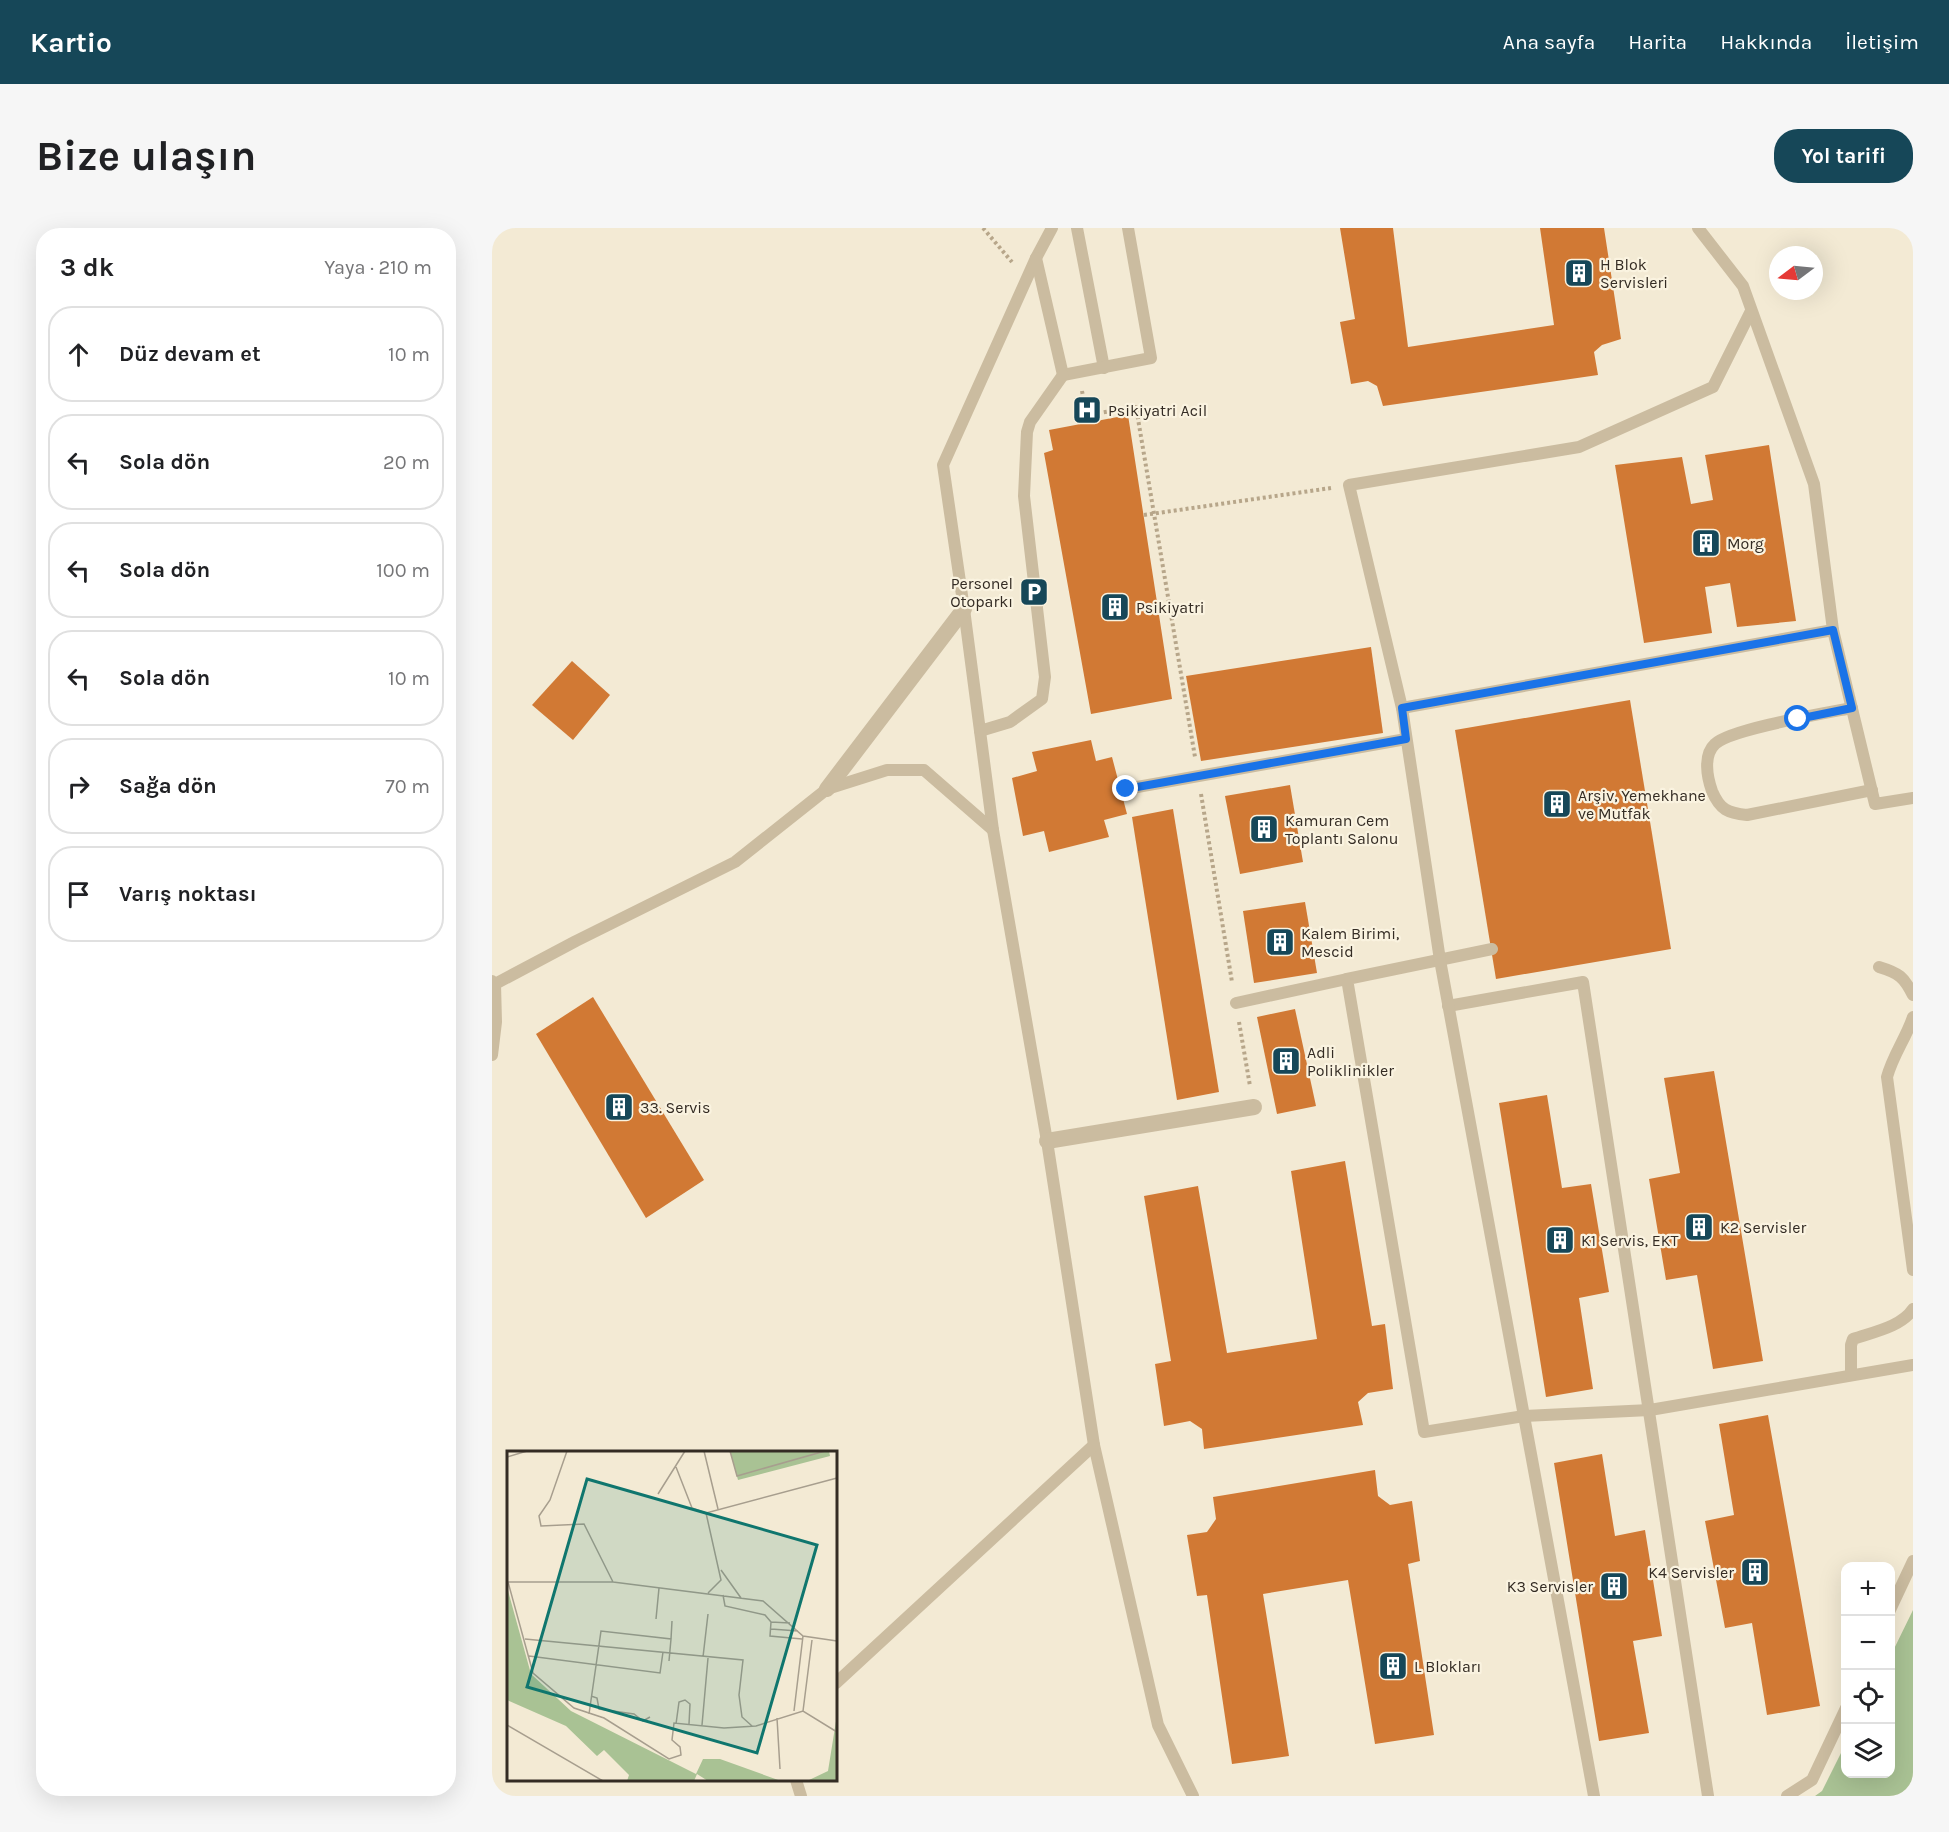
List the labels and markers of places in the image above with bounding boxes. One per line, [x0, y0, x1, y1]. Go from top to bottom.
place label: H Blok Servisleri [1600, 255, 1668, 292]
building icon: H Blok Servisleri [1563, 257, 1595, 289]
hospital icon: Psikiyatri Acil [1071, 394, 1103, 426]
place label: Psikiyatri Acil [1108, 401, 1207, 420]
building icon: Morg [1690, 527, 1722, 559]
place label: Morg [1727, 534, 1764, 553]
place label: Personel Otoparkı [950, 574, 1013, 611]
parking icon: Personel Otoparkı [1018, 576, 1050, 608]
building icon: Psikiyatri [1099, 591, 1131, 623]
place label: Psikiyatri [1136, 598, 1205, 617]
place label: Arşiv, Yemekhane ve Mutfak [1578, 786, 1706, 823]
building icon: Arşiv, Yemekhane ve Mutfak [1541, 788, 1573, 820]
place label: Kamuran Cem Toplantı Salonu [1285, 811, 1398, 848]
building icon: Kamuran Cem Toplantı Salonu [1248, 813, 1280, 845]
place label: Kalem Birimi, Mescid [1301, 924, 1399, 961]
building icon: Kalem Birimi, Mescid [1264, 926, 1296, 958]
place label: Adli Poliklinikler [1307, 1043, 1394, 1080]
building icon: Adli Poliklinikler [1270, 1045, 1302, 1077]
building icon: 33. Servis [603, 1091, 635, 1123]
place label: 33. Servis [640, 1098, 710, 1117]
building icon: K2 Servisler [1683, 1211, 1715, 1243]
place label: K2 Servisler [1720, 1218, 1806, 1237]
building icon: K1 Servis, EKT [1544, 1224, 1576, 1256]
place label: K1 Servis, EKT [1581, 1231, 1679, 1250]
building icon: K4 Servisler [1739, 1556, 1771, 1588]
place label: K4 Servisler [1648, 1563, 1734, 1582]
building icon: K3 Servisler [1598, 1570, 1630, 1602]
place label: K3 Servisler [1507, 1577, 1593, 1596]
building icon: L Blokları [1377, 1650, 1409, 1682]
place label: L Blokları [1414, 1657, 1481, 1676]

